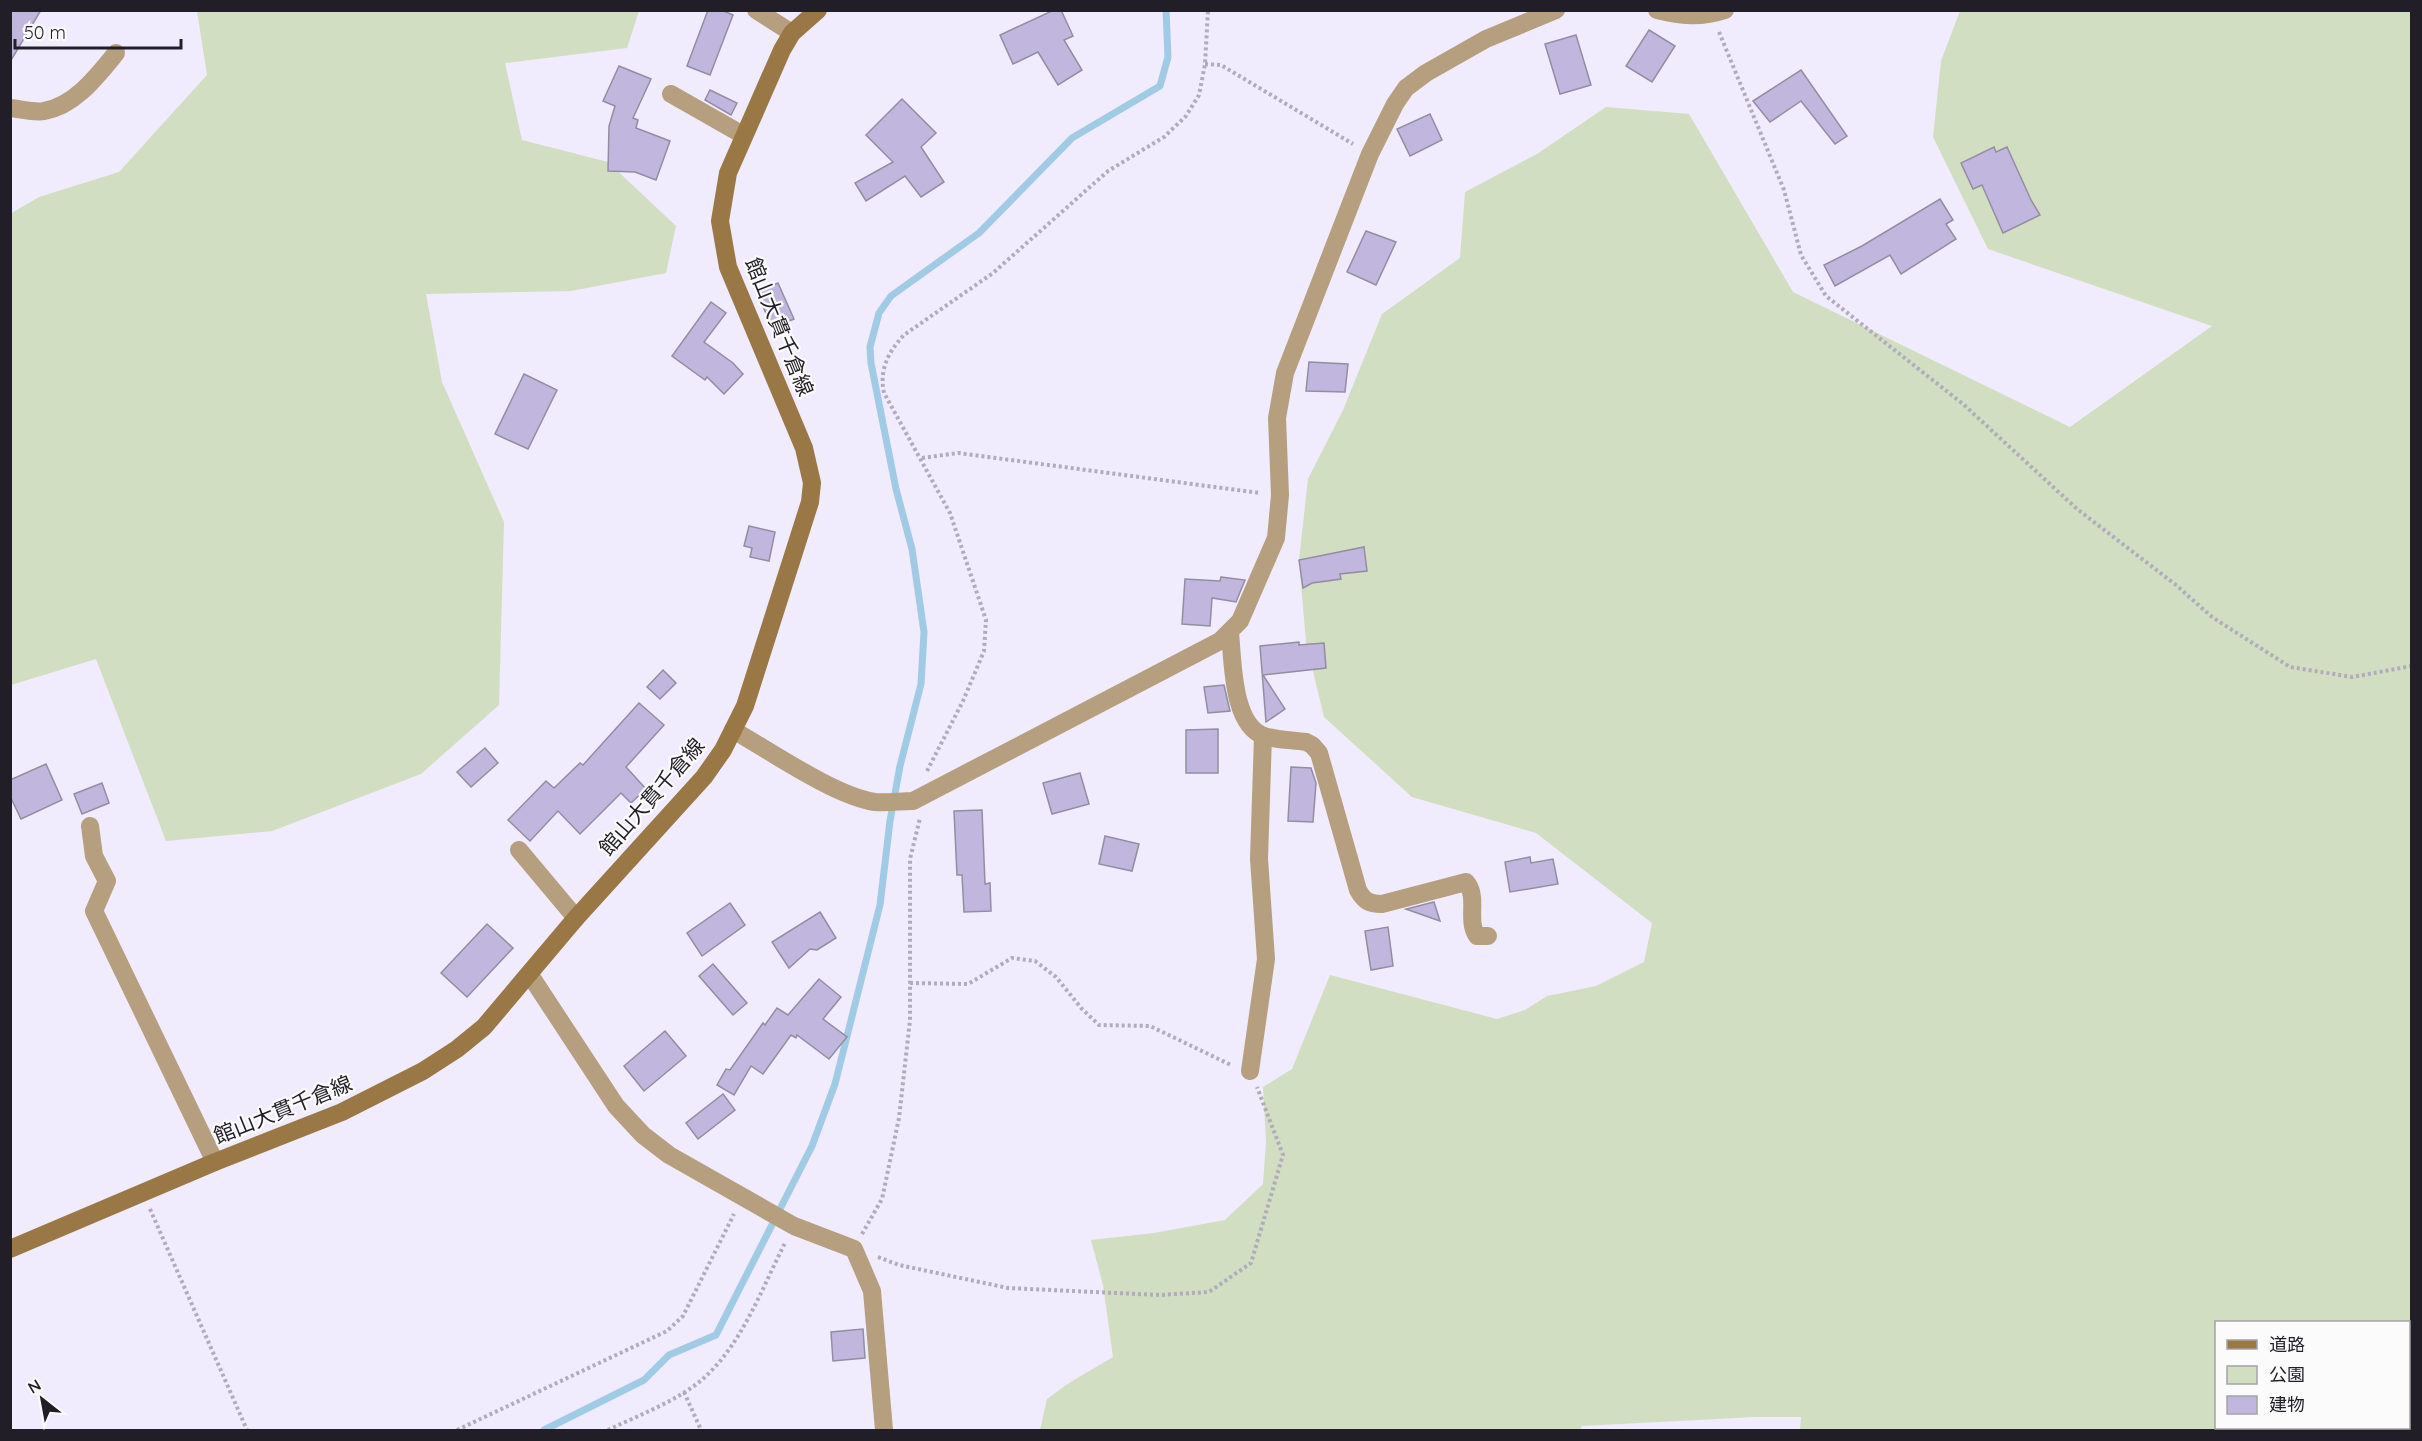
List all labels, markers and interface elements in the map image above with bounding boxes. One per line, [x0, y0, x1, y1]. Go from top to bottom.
scale bar [15, 12, 182, 50]
text: 50 m [24, 21, 66, 44]
street label: 館山大貫千倉線 [740, 254, 820, 400]
street label: 館山大貫千倉線 [593, 732, 709, 860]
street label: 館山大貫千倉線 [210, 1069, 356, 1149]
legend [2215, 1321, 2410, 1429]
text: 道路 [2269, 1333, 2305, 1356]
text: 公園 [2269, 1363, 2305, 1386]
north arrow [12, 1369, 72, 1429]
text: N [24, 1375, 44, 1398]
text: 建物 [2269, 1393, 2305, 1416]

